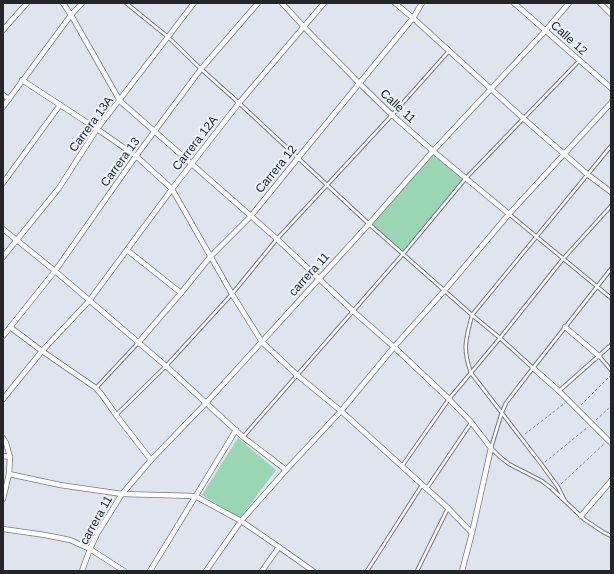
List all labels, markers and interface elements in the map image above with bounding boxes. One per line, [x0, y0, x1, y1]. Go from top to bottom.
street label: Calle 12 [548, 18, 590, 58]
street label: Calle 11 [377, 86, 419, 126]
street label: Carrera 13A [66, 93, 116, 155]
street label: Carrera 12A [169, 113, 221, 173]
street label: Carrera 13 [97, 134, 143, 189]
street label: Carrera 12 [253, 142, 300, 196]
street label: carrera 11 [286, 249, 332, 299]
street label: carrera 11 [77, 493, 115, 547]

